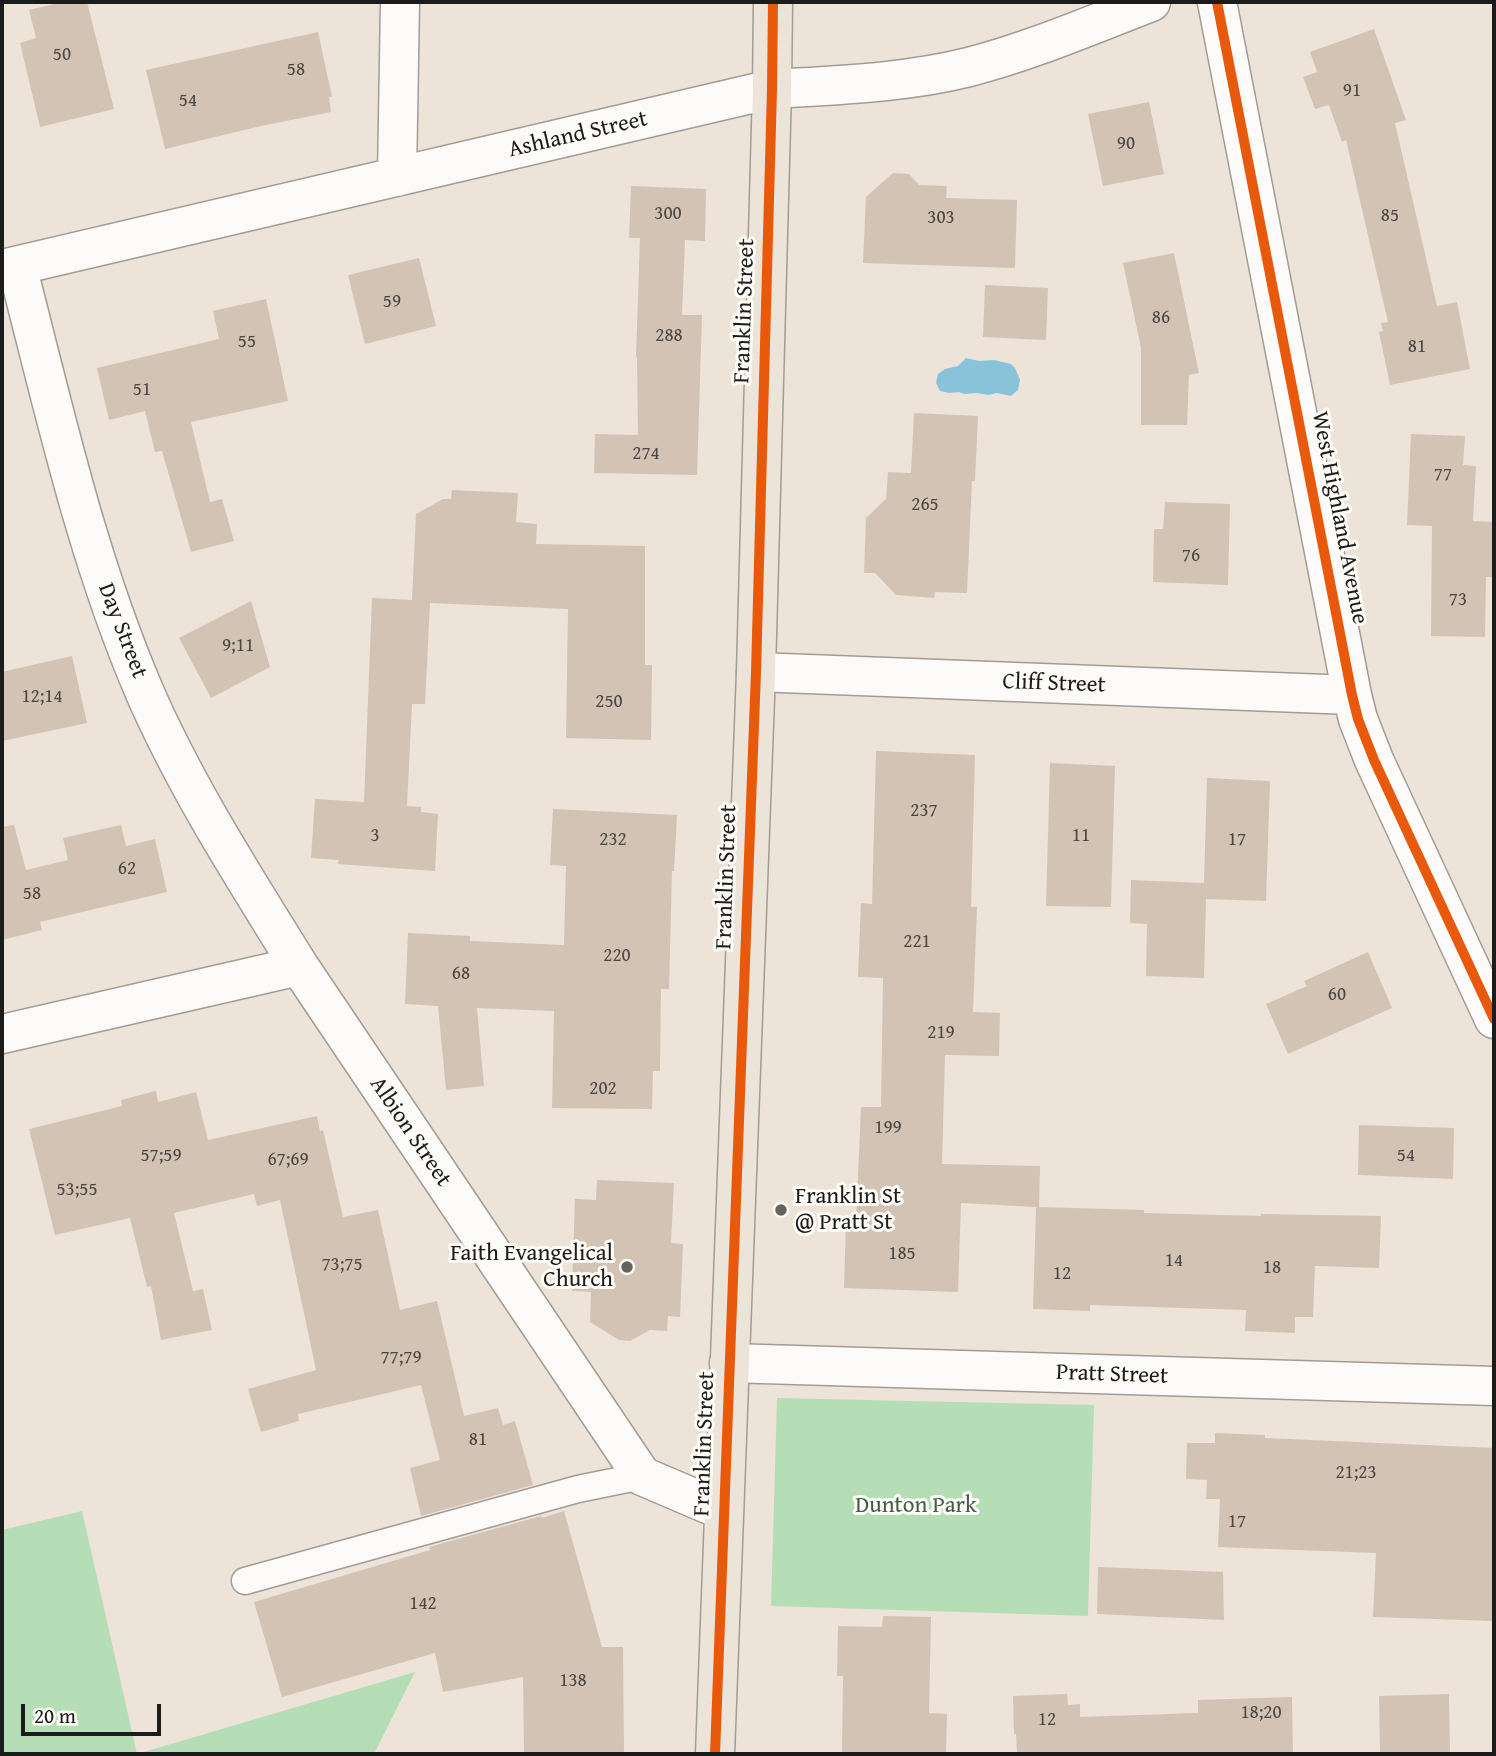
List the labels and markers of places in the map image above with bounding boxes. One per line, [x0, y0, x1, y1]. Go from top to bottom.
place label: Franklin St @ Pratt St [795, 1183, 901, 1237]
marker: Franklin St @ Pratt St [773, 1202, 789, 1218]
place label: Faith Evangelical Church [450, 1240, 613, 1294]
marker: Faith Evangelical Church [619, 1259, 635, 1275]

